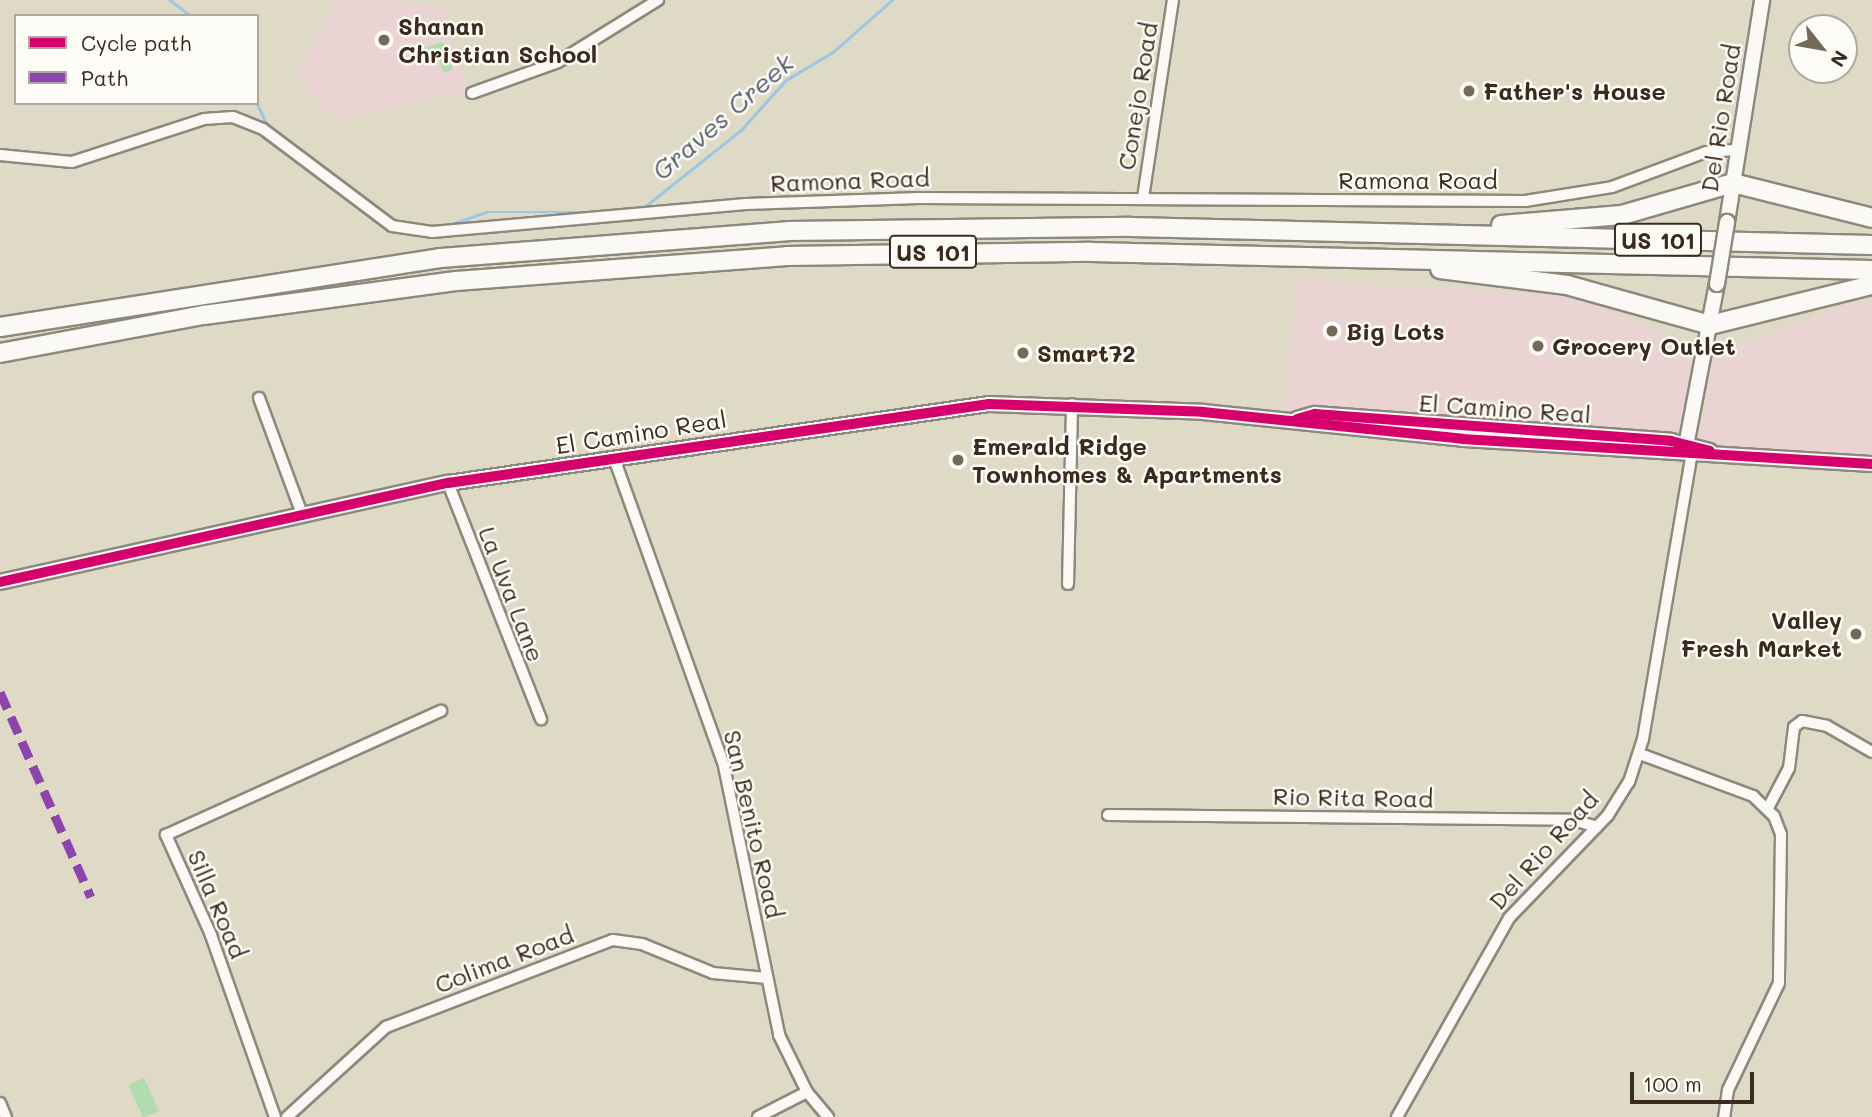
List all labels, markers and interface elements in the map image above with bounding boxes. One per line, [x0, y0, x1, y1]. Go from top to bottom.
place label: Shanan Christian School [398, 12, 597, 68]
legend [14, 14, 259, 105]
north arrow [1788, 14, 1858, 84]
street label: Conejo Road [1111, 20, 1163, 172]
text: Cycle path [81, 29, 191, 56]
marker: Shanan Christian School [376, 32, 392, 48]
street label: Del Rio Road [1694, 42, 1746, 194]
text: N [1825, 46, 1854, 72]
water label: Graves Creek [646, 47, 800, 187]
text: Path [81, 64, 128, 91]
place label: Father's House [1483, 77, 1666, 105]
marker: Father's House [1461, 83, 1477, 99]
street label: Ramona Road [770, 163, 930, 197]
street label: Ramona Road [1338, 166, 1498, 194]
road number: US 101 [1612, 220, 1704, 260]
road number: US 101 [888, 232, 978, 272]
place label: Big Lots [1346, 317, 1444, 345]
marker: Big Lots [1324, 323, 1340, 339]
place label: Grocery Outlet [1552, 332, 1736, 360]
marker: Grocery Outlet [1530, 338, 1546, 354]
place label: Smart72 [1037, 339, 1136, 367]
marker: Smart72 [1015, 345, 1031, 361]
street label: El Camino Real [1418, 388, 1592, 428]
street label: El Camino Real [554, 404, 728, 460]
place label: Emerald Ridge Townhomes & Apartments [972, 432, 1282, 488]
marker: Emerald Ridge Townhomes & Apartments [950, 452, 966, 468]
street label: La Uva Lane [473, 522, 551, 666]
place label: Valley Fresh Market [1681, 606, 1842, 662]
marker: Valley Fresh Market [1848, 626, 1864, 642]
street label: San Benito Road [718, 727, 790, 921]
street label: Rio Rita Road [1273, 781, 1433, 813]
street label: Del Rio Road [1482, 785, 1604, 915]
street label: Silla Road [182, 845, 254, 963]
street label: Colima Road [431, 919, 577, 999]
scale bar [1634, 1058, 1758, 1102]
text: 100 m [1643, 1070, 1702, 1097]

